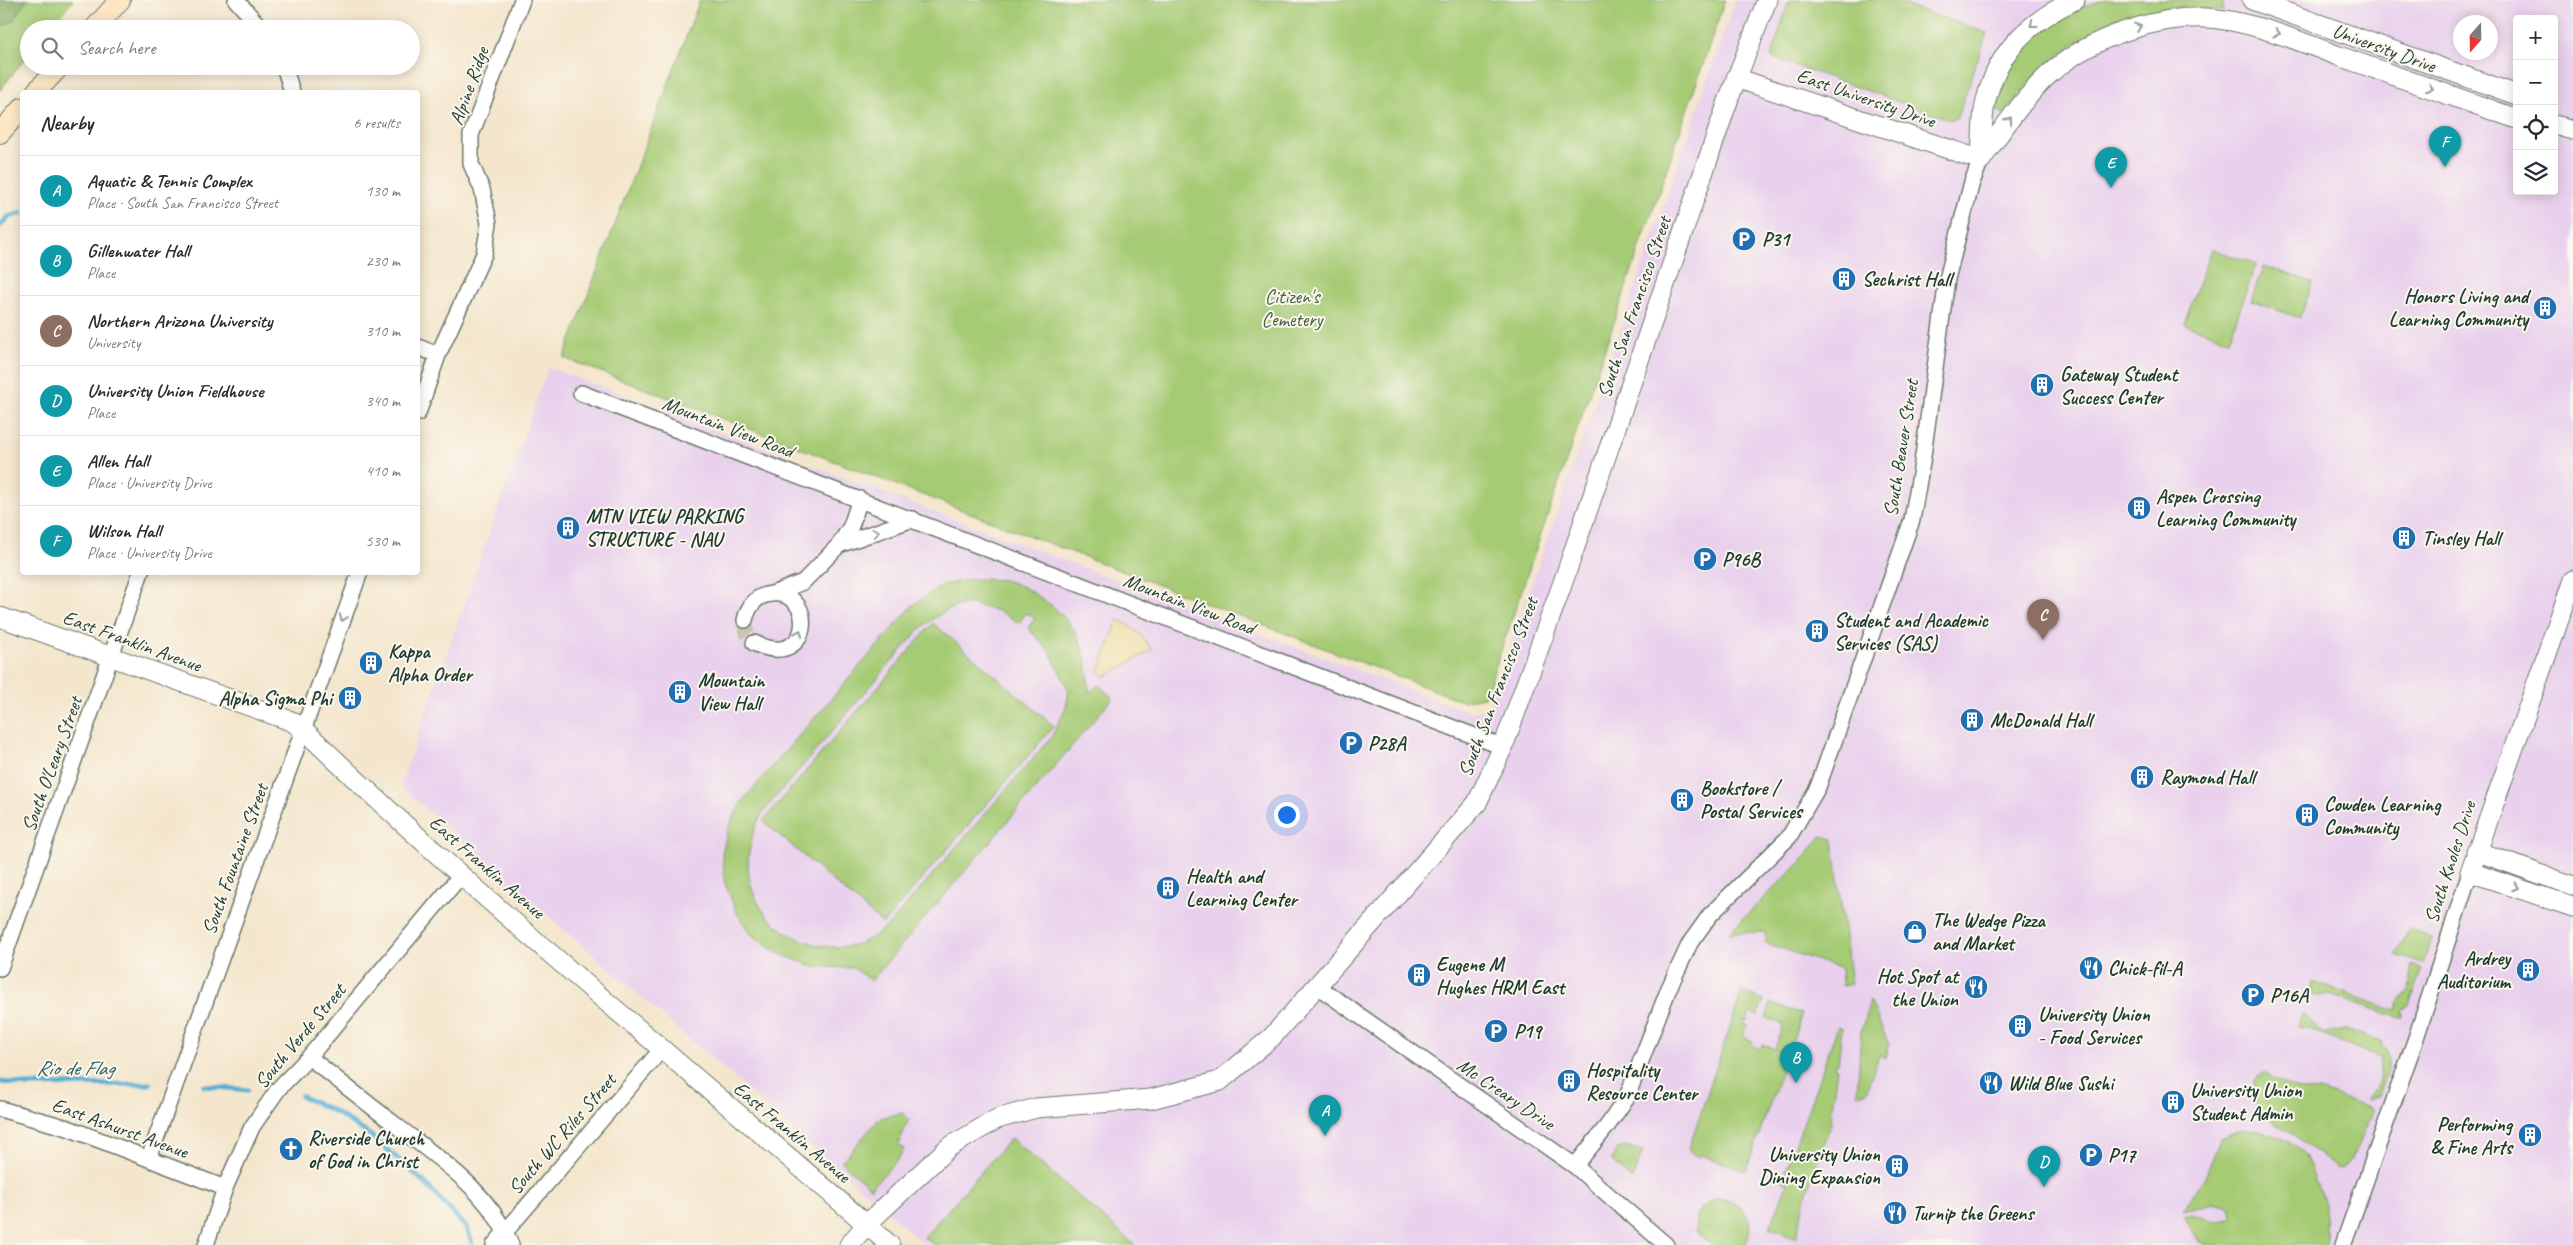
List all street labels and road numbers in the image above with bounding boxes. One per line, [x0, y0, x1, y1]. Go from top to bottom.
street label: University Drive [2329, 18, 2440, 79]
street label: Alpine Ridge [443, 42, 495, 128]
street label: East University Drive [1793, 63, 1940, 134]
street label: South San Francisco Street [1591, 211, 1678, 401]
street label: South Beaver Street [1878, 375, 1925, 518]
street label: Mountain View Road [659, 391, 800, 465]
street label: Mountain View Road [1120, 568, 1261, 642]
street label: South San Francisco Street [1452, 592, 1545, 780]
street label: East Franklin Avenue [59, 604, 206, 678]
street label: South O'Leary Street [16, 691, 89, 835]
street label: South Fountaine Street [196, 778, 275, 938]
street label: South Knoles Drive [2419, 796, 2482, 926]
street label: East Franklin Avenue [424, 810, 551, 925]
street label: South Verde Street [249, 977, 353, 1094]
street label: Mc Creary Drive [1453, 1052, 1561, 1137]
street label: South WC Riles Street [503, 1067, 623, 1200]
street label: East Franklin Avenue [728, 1076, 857, 1189]
street label: East Ashurst Avenue [49, 1092, 193, 1165]

